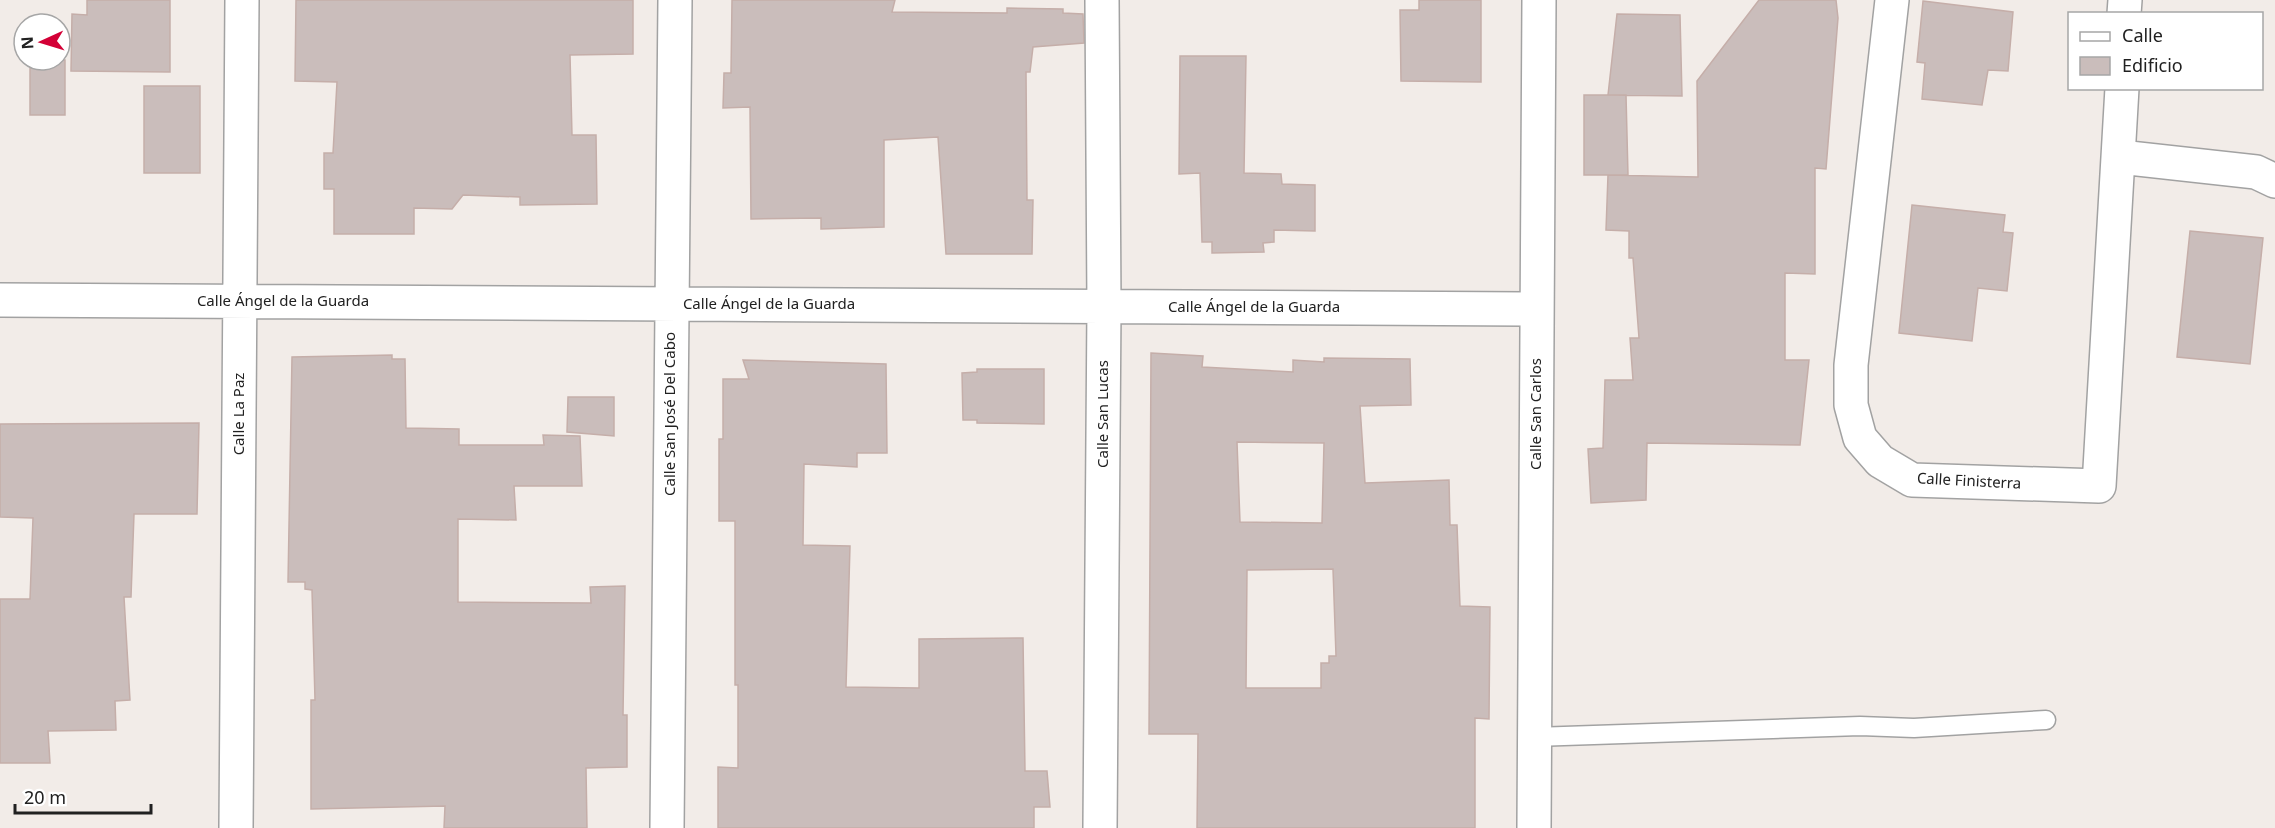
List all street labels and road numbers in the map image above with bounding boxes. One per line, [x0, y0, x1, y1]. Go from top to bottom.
street label: Calle Ángel de la Guarda [197, 290, 369, 310]
street label: Calle Ángel de la Guarda [683, 293, 855, 313]
street label: Calle Ángel de la Guarda [1168, 296, 1340, 316]
street label: Calle San José Del Cabo [659, 332, 679, 496]
street label: Calle San Carlos [1525, 358, 1545, 470]
street label: Calle San Lucas [1092, 360, 1112, 468]
street label: Calle La Paz [228, 373, 248, 455]
street label: Calle Finisterra [1916, 467, 2022, 493]

